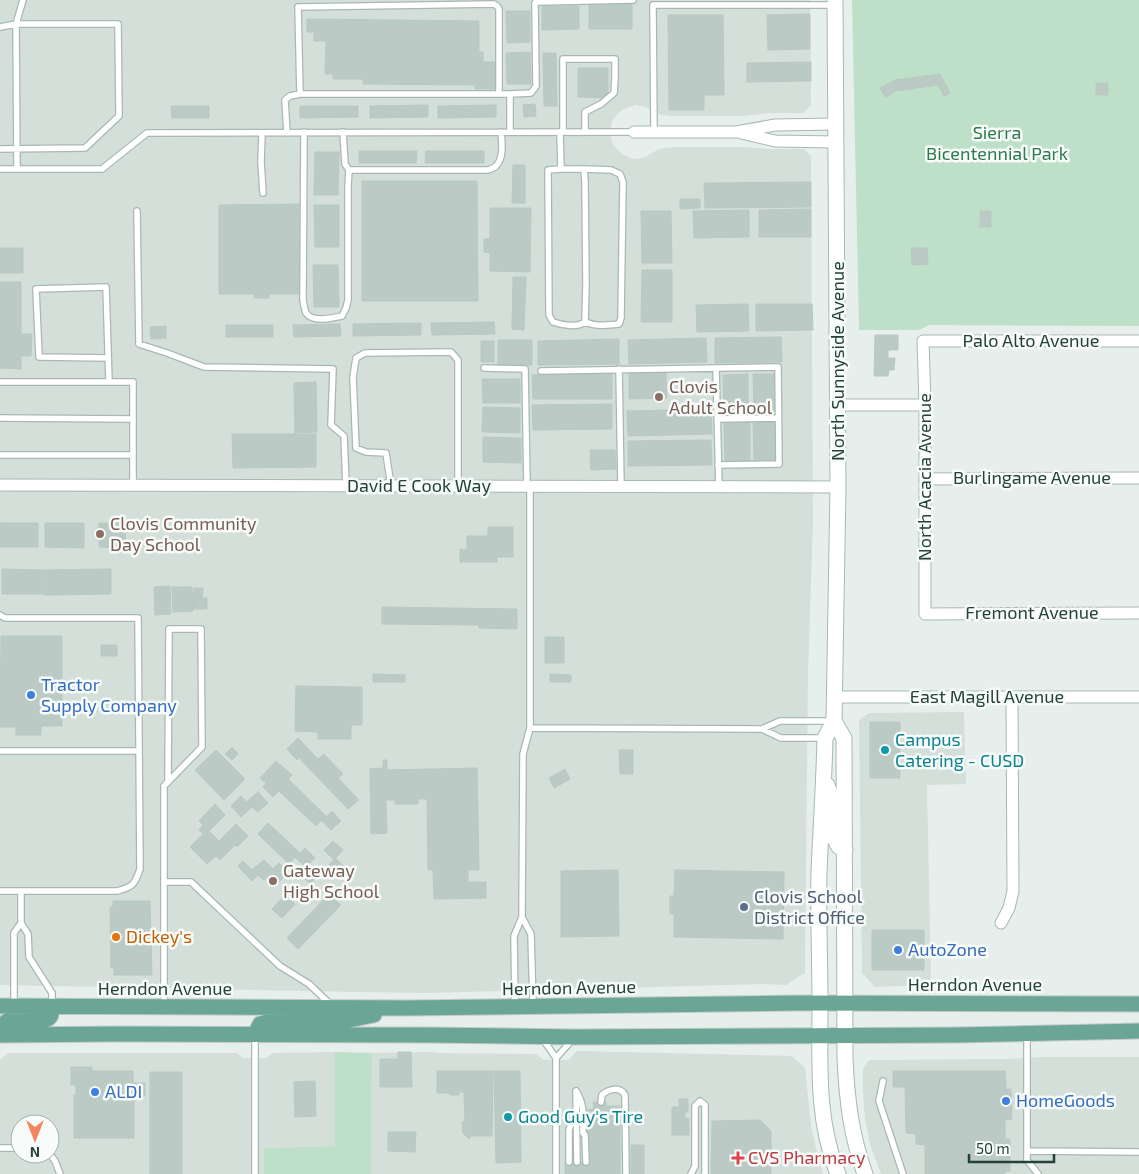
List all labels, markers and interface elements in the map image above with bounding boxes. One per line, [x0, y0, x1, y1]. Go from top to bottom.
park label: Sierra Bicentennial Park [926, 121, 1068, 164]
street label: North Sunnyside Avenue [826, 261, 848, 461]
street label: Palo Alto Avenue [963, 329, 1099, 351]
place label: Clovis Adult School [669, 375, 773, 418]
marker: Clovis Adult School [653, 391, 665, 403]
street label: North Acacia Avenue [913, 393, 935, 561]
street label: Burlingame Avenue [953, 466, 1111, 488]
street label: David E Cook Way [347, 474, 491, 496]
place label: Clovis Community Day School [110, 512, 257, 555]
marker: Clovis Community Day School [94, 528, 106, 540]
street label: Fremont Avenue [965, 601, 1099, 623]
place label: Tractor Supply Company [41, 673, 177, 716]
street label: East Magill Avenue [910, 685, 1064, 707]
marker: Tractor Supply Company [25, 689, 37, 701]
place label: Campus Catering - CUSD [895, 728, 1024, 771]
marker: Campus Catering - CUSD [879, 744, 891, 756]
place label: Gateway High School [283, 859, 380, 902]
marker: Gateway High School [267, 875, 279, 887]
place label: Clovis School District Office [754, 885, 865, 928]
marker: Clovis School District Office [738, 901, 750, 913]
place label: Dickey's [126, 925, 192, 947]
marker: Dickey's [110, 931, 122, 943]
place label: AutoZone [908, 938, 987, 960]
marker: AutoZone [892, 944, 904, 956]
street label: Herndon Avenue [908, 973, 1042, 995]
street label: Herndon Avenue [502, 975, 636, 999]
street label: Herndon Avenue [98, 977, 232, 999]
place label: ALDI [105, 1080, 142, 1102]
marker: ALDI [89, 1086, 101, 1098]
place label: HomeGoods [1016, 1089, 1115, 1111]
marker: HomeGoods [1000, 1095, 1012, 1107]
place label: Good Guy's Tire [518, 1105, 643, 1127]
marker: Good Guy's Tire [502, 1111, 514, 1123]
north arrow [10, 1114, 60, 1164]
scale bar [969, 1132, 1054, 1164]
text: 50 m [976, 1139, 1010, 1157]
text: N [30, 1144, 40, 1161]
place label: CVS Pharmacy [748, 1146, 866, 1168]
marker: CVS Pharmacy [732, 1152, 744, 1164]

